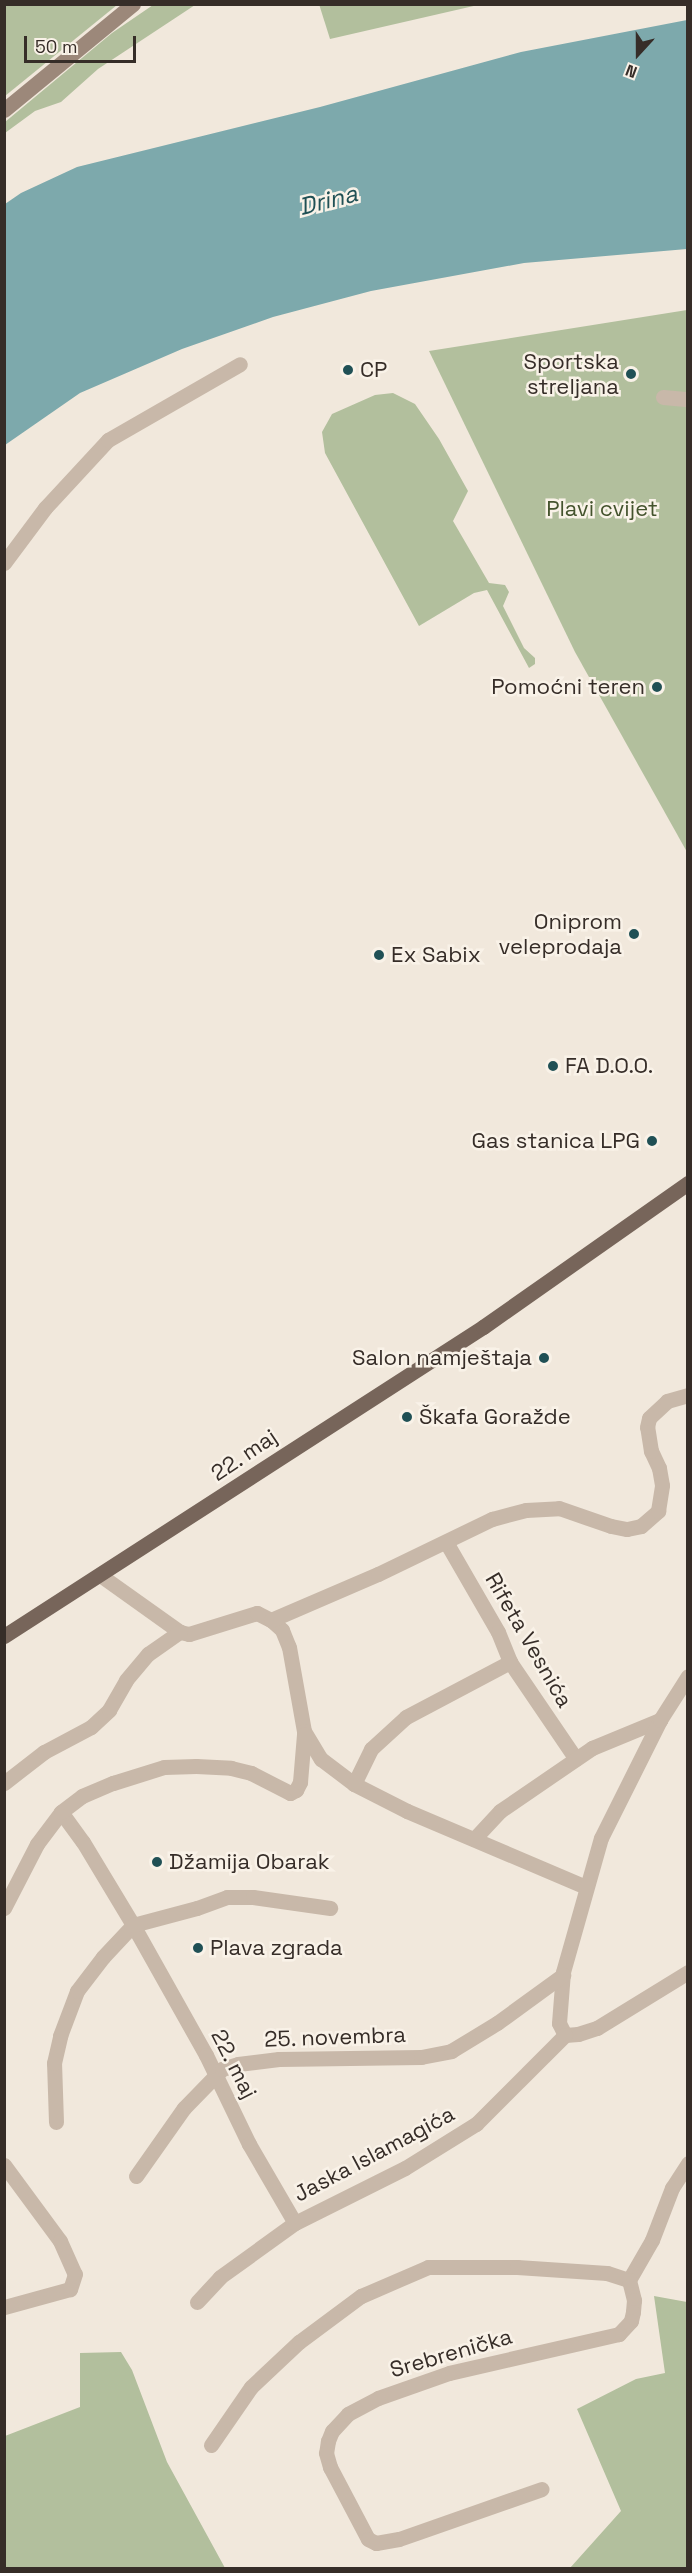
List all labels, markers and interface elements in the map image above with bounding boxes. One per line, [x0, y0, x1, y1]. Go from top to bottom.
scale bar [27, 24, 140, 62]
north arrow [608, 24, 668, 84]
text: 50 m [35, 35, 77, 58]
text: N [623, 60, 640, 83]
water label: Drina [296, 179, 360, 221]
place label: Sportska streljana [524, 348, 619, 400]
place label: CP [360, 357, 387, 383]
marker: CP [341, 363, 355, 377]
marker: Sportska streljana [624, 367, 638, 381]
park label: Plavi cvijet [546, 496, 658, 522]
place label: Pomoćni teren [491, 674, 645, 700]
marker: Pomoćni teren [650, 680, 664, 694]
place label: Oniprom veleprodaja [499, 908, 622, 960]
marker: Oniprom veleprodaja [627, 927, 641, 941]
place label: Ex Sabix [391, 942, 481, 968]
marker: Ex Sabix [372, 948, 386, 962]
place label: FA D.O.O. [565, 1053, 654, 1079]
marker: FA D.O.O. [546, 1059, 560, 1073]
place label: Gas stanica LPG [472, 1128, 640, 1154]
marker: Gas stanica LPG [645, 1134, 659, 1148]
place label: Salon namještaja [352, 1345, 532, 1371]
marker: Salon namještaja [537, 1351, 551, 1365]
place label: Škafa Goražde [419, 1404, 571, 1430]
marker: Škafa Goražde [400, 1410, 414, 1424]
street label: 22. maj [206, 1423, 282, 1487]
street label: Rifeta Vesnića [480, 1568, 578, 1712]
place label: Džamija Obarak [169, 1849, 330, 1875]
marker: Džamija Obarak [150, 1855, 164, 1869]
place label: Plava zgrada [210, 1935, 343, 1961]
marker: Plava zgrada [191, 1941, 205, 1955]
street label: 25. novembra [263, 2021, 407, 2053]
street label: 22. maj [205, 2025, 263, 2103]
street label: Jaska Islamagića [289, 2101, 459, 2207]
street label: Srebrenička [387, 2323, 515, 2383]

